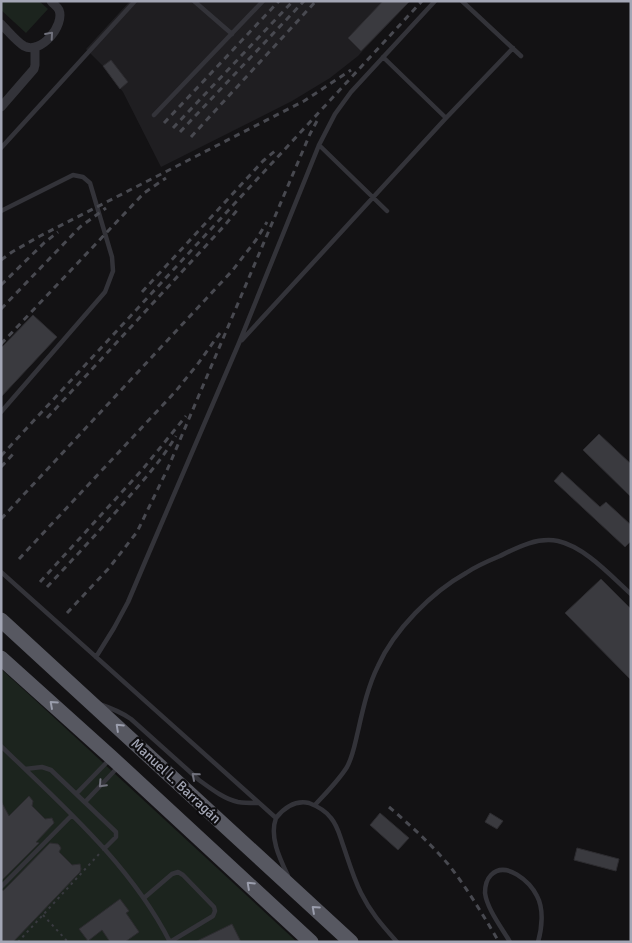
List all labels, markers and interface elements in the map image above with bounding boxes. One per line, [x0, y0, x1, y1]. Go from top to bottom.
one-way arrow [45, 32, 54, 41]
one-way arrow [49, 701, 58, 710]
one-way arrow [115, 724, 124, 733]
street label: Manuel L. Barragán [128, 735, 224, 827]
one-way arrow [192, 773, 201, 782]
one-way arrow [99, 778, 108, 787]
one-way arrow [246, 882, 255, 891]
one-way arrow [311, 906, 320, 915]

